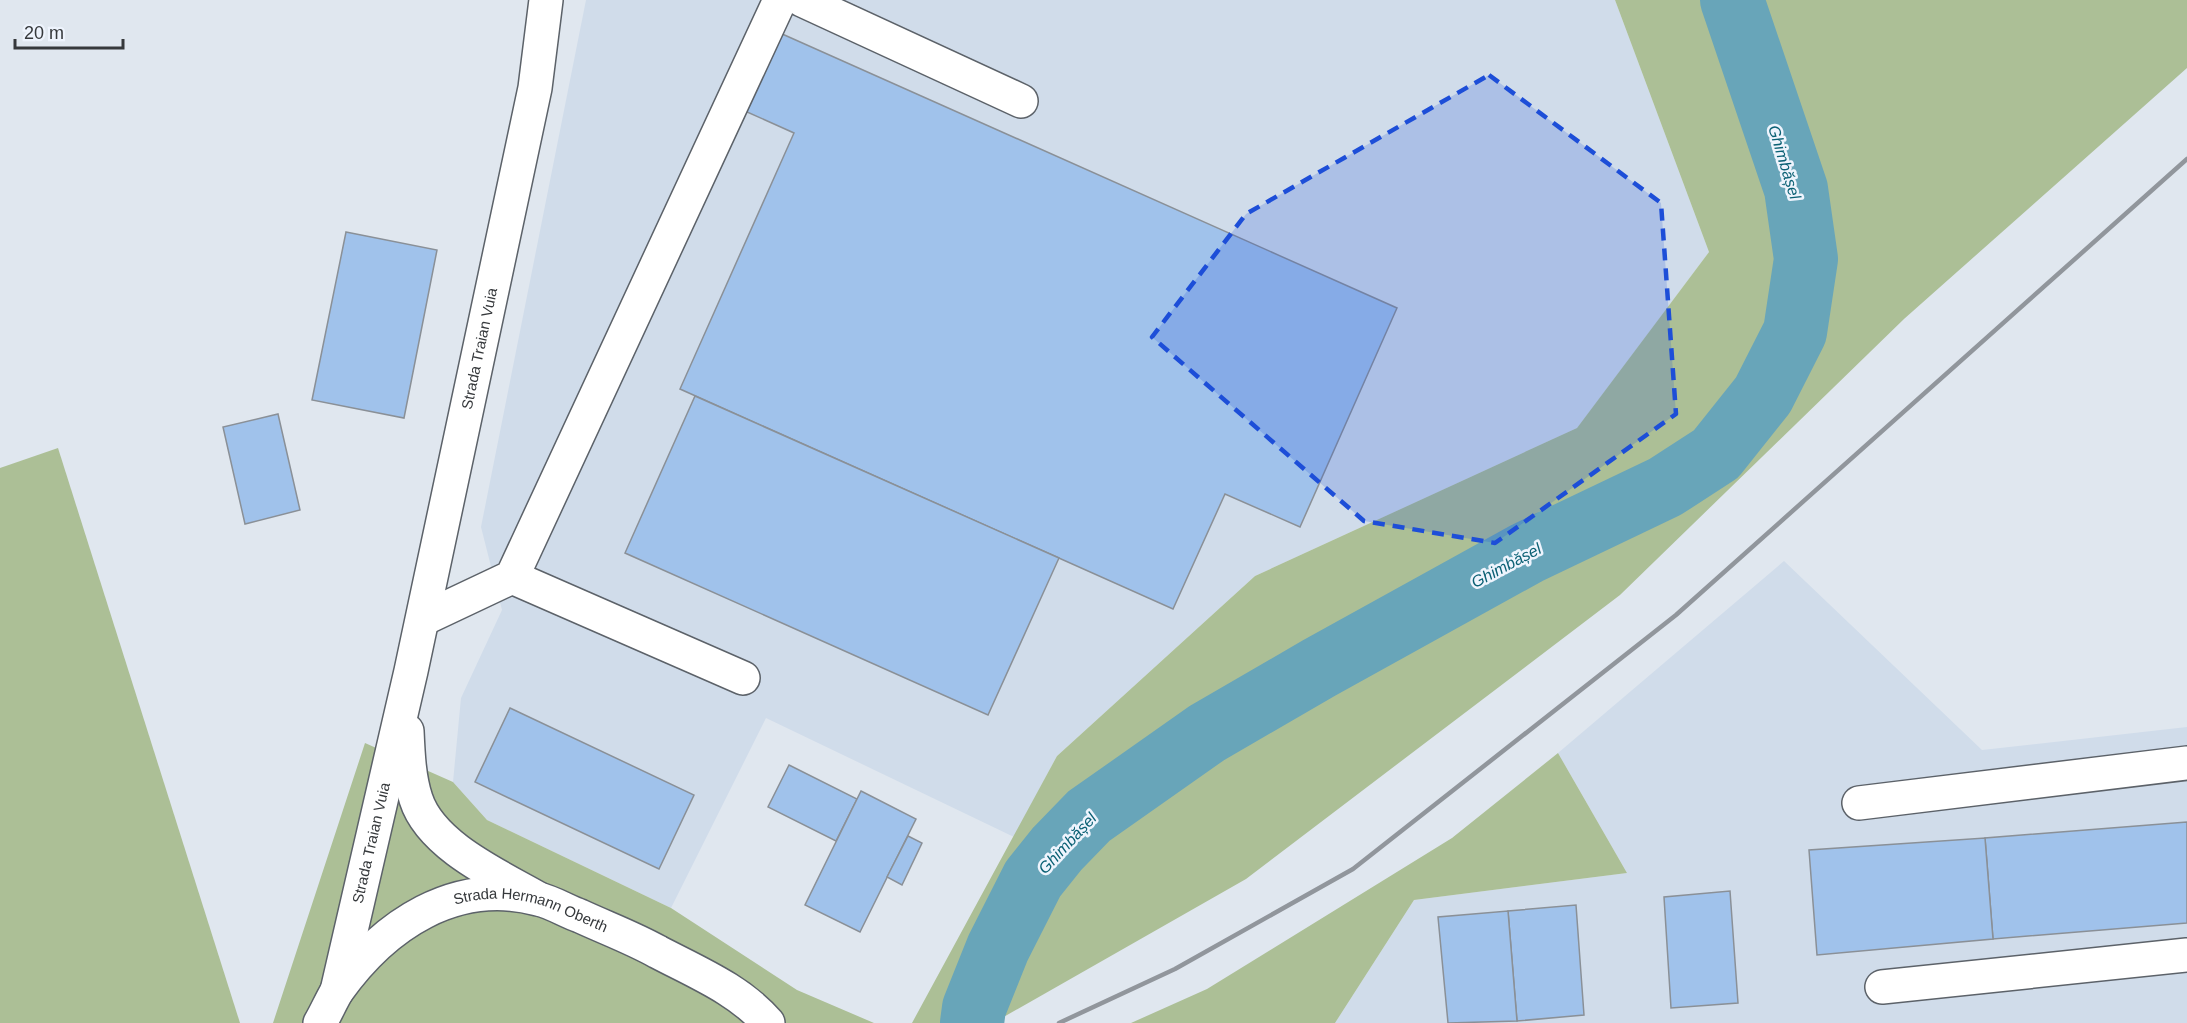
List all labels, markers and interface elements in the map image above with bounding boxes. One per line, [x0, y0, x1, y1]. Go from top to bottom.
scale bar [15, 12, 123, 50]
text: 20 m [24, 23, 64, 43]
water label: Ghimbășel [1765, 123, 1804, 202]
street label: Strada Traian Vuia [458, 286, 500, 411]
water label: Ghimbășel [1468, 540, 1544, 591]
street label: Strada Traian Vuia [349, 780, 393, 905]
water label: Ghimbășel [1035, 809, 1100, 877]
street label: Strada Hermann Oberth [451, 885, 611, 935]

